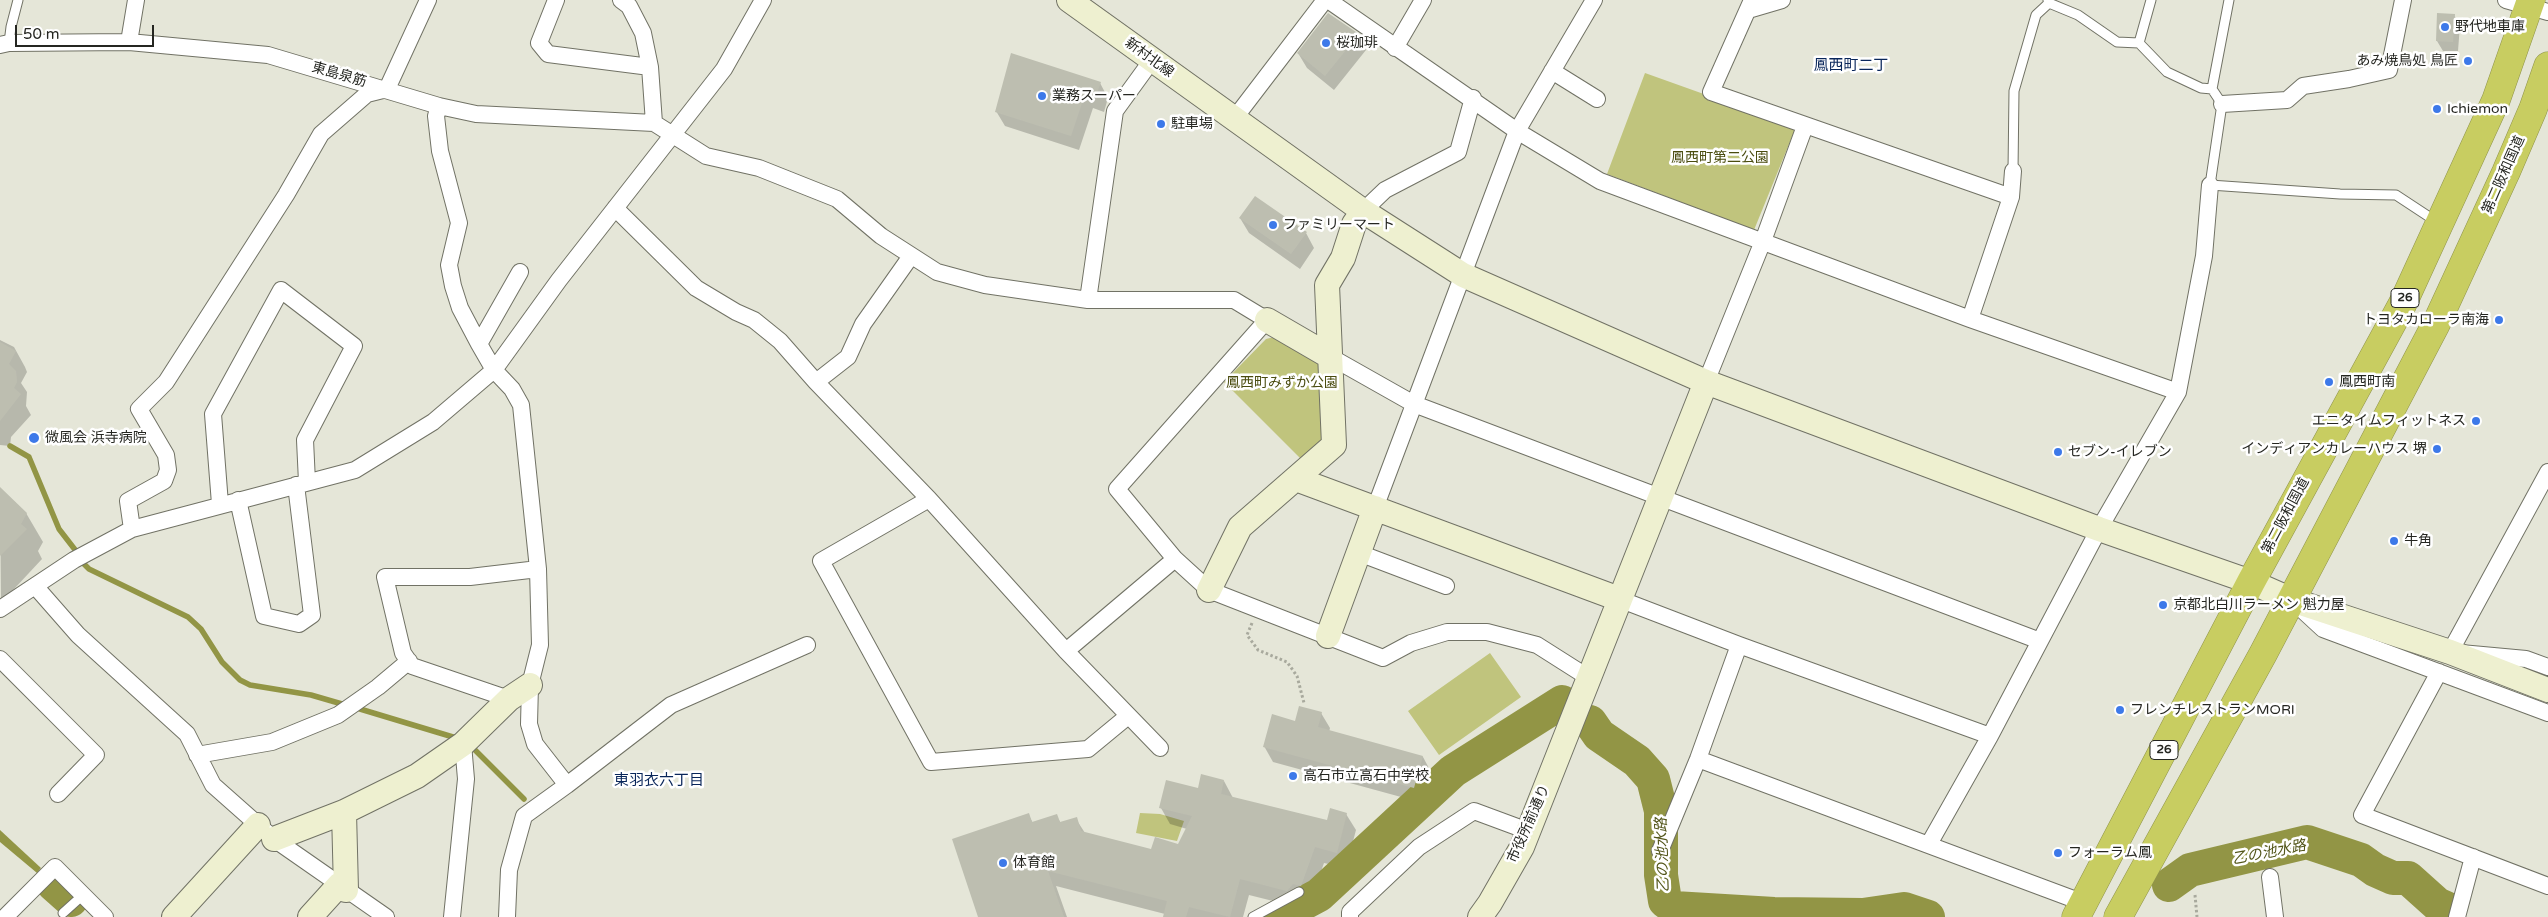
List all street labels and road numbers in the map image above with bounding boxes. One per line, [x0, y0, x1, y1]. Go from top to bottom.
street label: 新村北線 [1121, 35, 1177, 81]
street label: 東島泉筋 [310, 59, 368, 91]
street label: 第二阪和国道 [2479, 133, 2529, 217]
road number: 26 [2391, 288, 2419, 308]
street label: 第二阪和国道 [2259, 475, 2313, 557]
road number: 26 [2150, 740, 2178, 760]
street label: 市役所前通り [1504, 782, 1554, 866]

